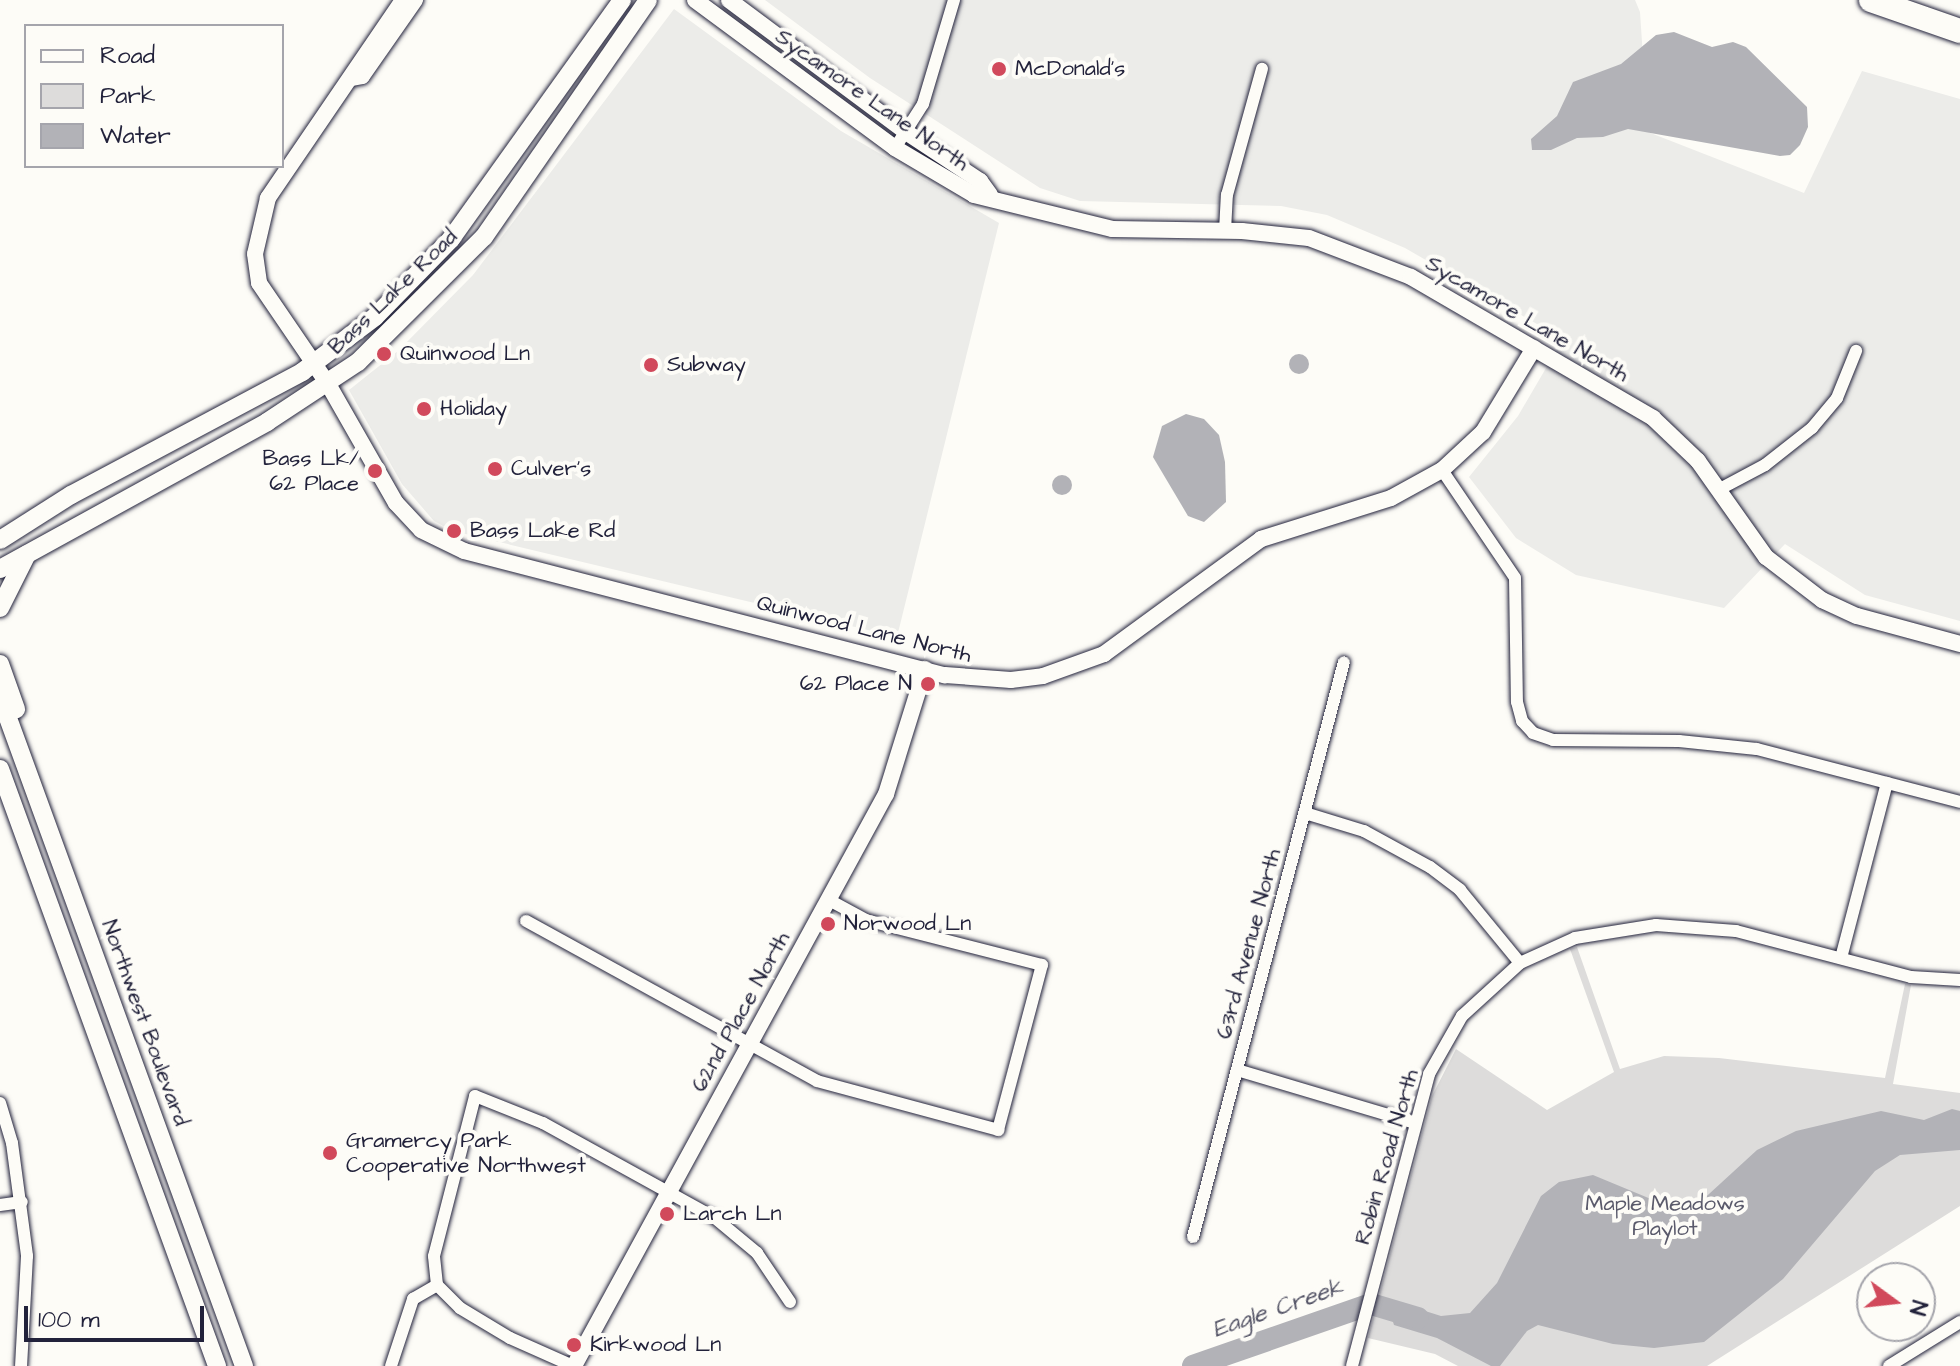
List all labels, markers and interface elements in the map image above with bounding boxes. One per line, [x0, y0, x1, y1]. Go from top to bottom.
street label: Sycamore Lane North [770, 23, 974, 177]
legend [24, 24, 284, 168]
text: Road [100, 39, 155, 73]
place label: McDonald's [1015, 56, 1125, 82]
marker: McDonald's [990, 60, 1008, 78]
text: Park [100, 79, 156, 113]
text: Water [100, 119, 171, 153]
street label: Bass Lake Road [323, 224, 463, 360]
street label: Sycamore Lane North [1421, 250, 1633, 388]
place label: Quinwood Ln [400, 341, 530, 367]
marker: Quinwood Ln [375, 345, 393, 363]
place label: Subway [667, 352, 746, 378]
marker: Subway [642, 356, 660, 374]
place label: Holiday [440, 396, 507, 422]
marker: Holiday [415, 400, 433, 418]
place label: Bass Lk/ 62 Place [263, 445, 359, 496]
place label: Culver's [511, 456, 591, 482]
marker: Culver's [486, 460, 504, 478]
marker: Bass Lk/ 62 Place [366, 462, 384, 480]
place label: Bass Lake Rd [470, 518, 615, 544]
marker: Bass Lake Rd [445, 522, 463, 540]
street label: Quinwood Lane North [754, 590, 974, 668]
place label: 62 Place N [800, 671, 912, 697]
marker: 62 Place N [919, 675, 937, 693]
street label: 63rd Avenue North [1211, 846, 1287, 1042]
place label: Norwood Ln [844, 911, 971, 937]
marker: Norwood Ln [819, 915, 837, 933]
street label: Northwest Boulevard [95, 916, 195, 1130]
street label: 62nd Place North [686, 927, 796, 1097]
street label: Robin Road North [1349, 1066, 1425, 1248]
place label: Gramercy Park Cooperative Northwest [346, 1127, 586, 1178]
marker: Gramercy Park Cooperative Northwest [321, 1144, 339, 1162]
park label: Maple Meadows Playlot [1585, 1190, 1745, 1242]
place label: Larch Ln [683, 1201, 781, 1227]
marker: Larch Ln [658, 1205, 676, 1223]
north arrow [1856, 1262, 1936, 1342]
water label: Eagle Creek [1209, 1273, 1347, 1345]
scale bar [28, 1290, 208, 1340]
text: N [1901, 1297, 1934, 1318]
text: 100 m [38, 1303, 100, 1337]
place label: Kirkwood Ln [590, 1332, 721, 1358]
marker: Kirkwood Ln [565, 1336, 583, 1354]

